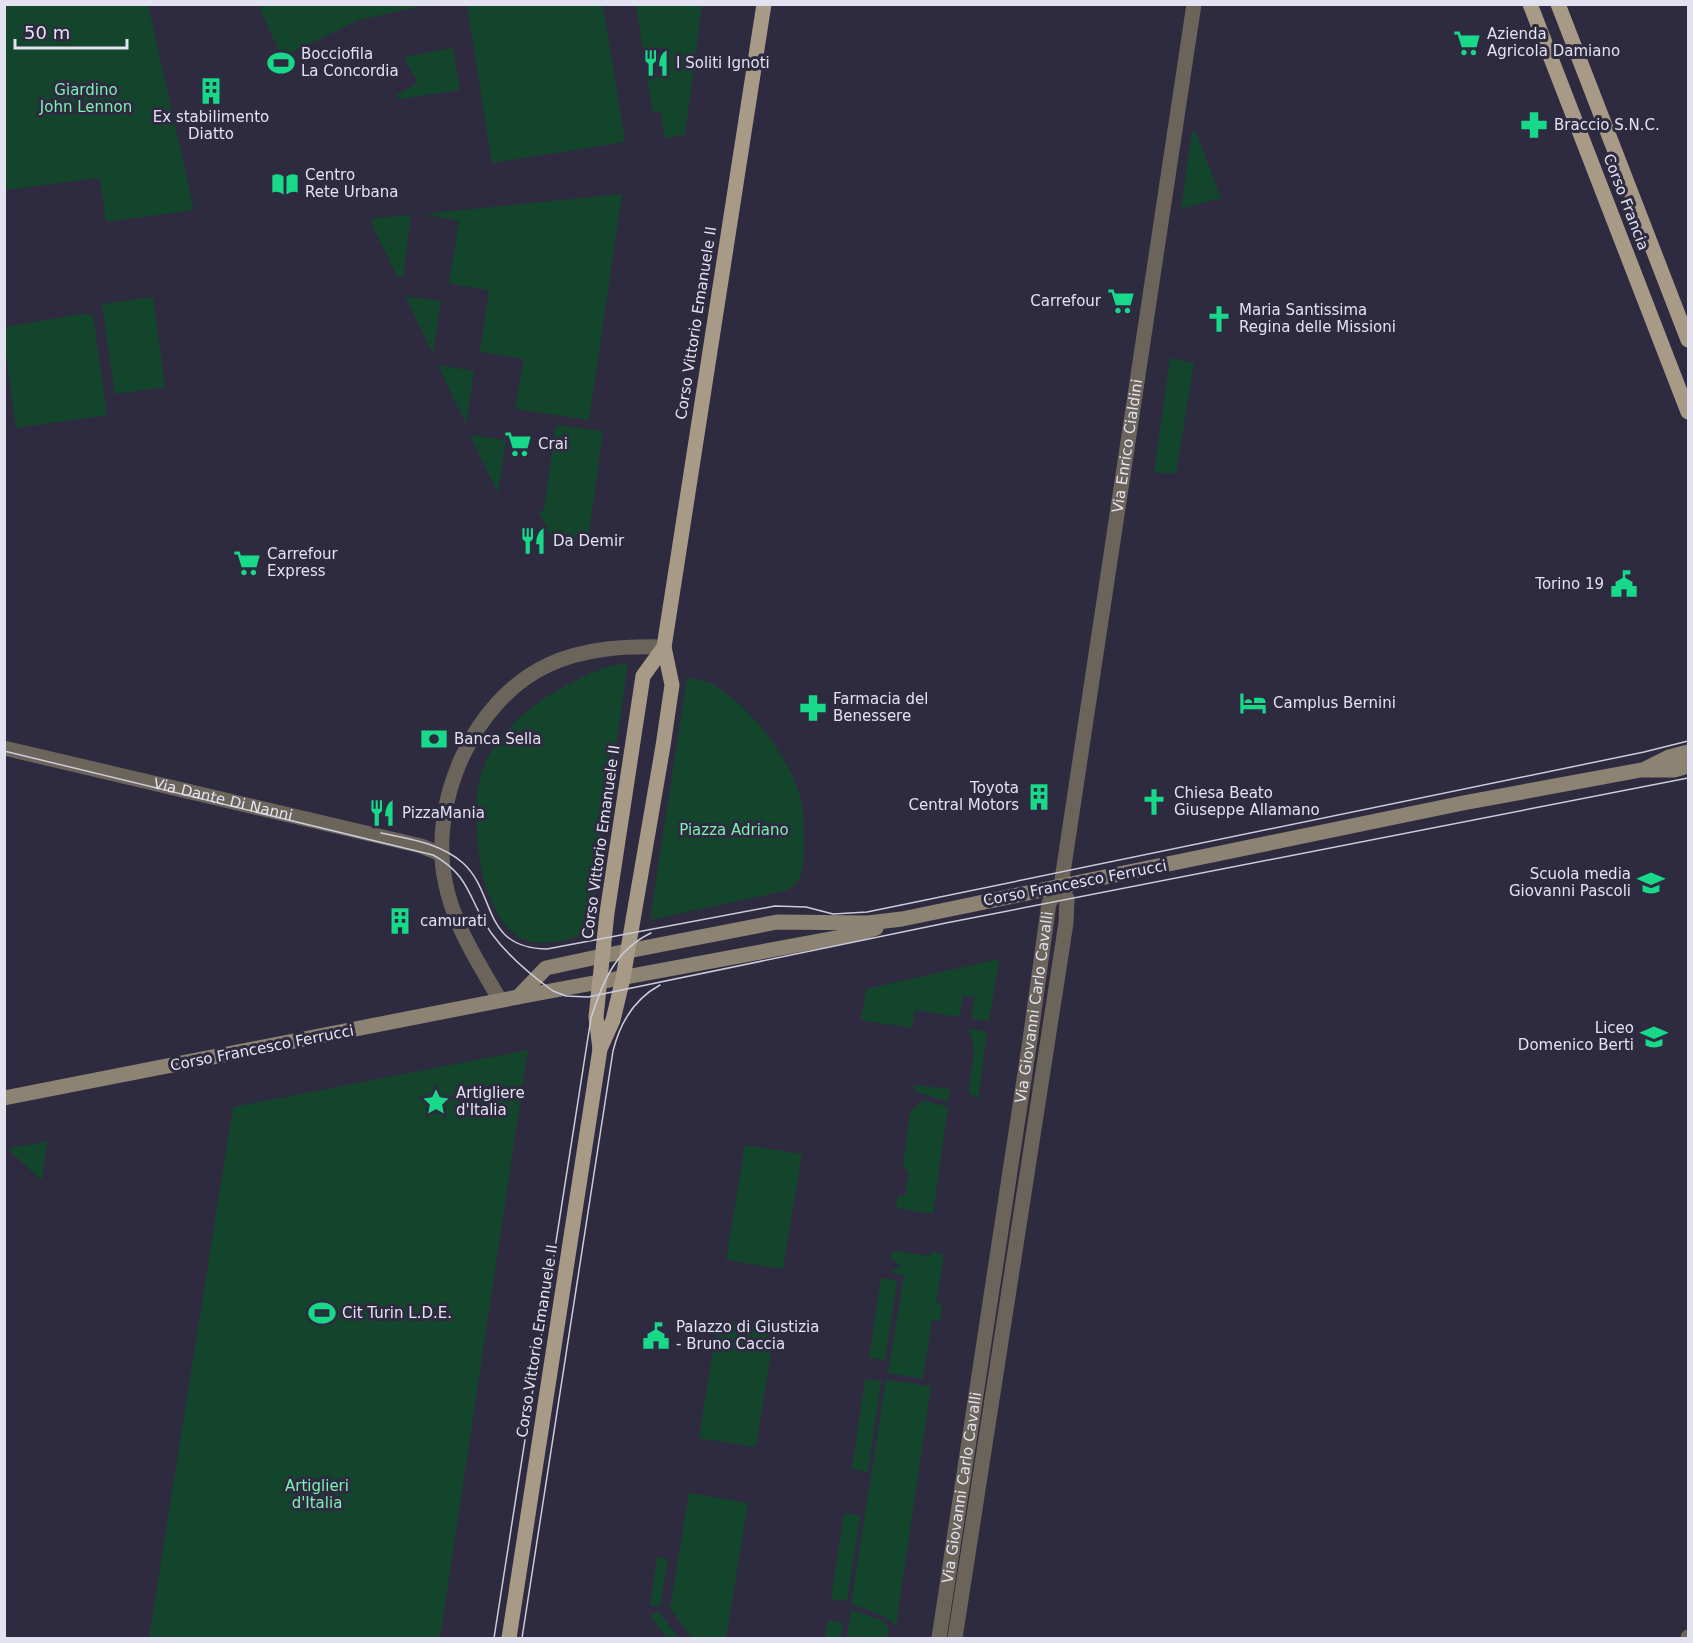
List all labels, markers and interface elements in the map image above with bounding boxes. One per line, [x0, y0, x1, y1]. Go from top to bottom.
scale bar [15, 12, 128, 50]
text: 50 m [24, 22, 70, 43]
place label: Azienda Agricola Damiano [1487, 25, 1620, 60]
supermarket icon: Azienda Agricola Damiano [1452, 28, 1482, 58]
place label: Bocciofila La Concordia [301, 45, 399, 80]
sports icon: Bocciofila La Concordia [266, 48, 296, 78]
restaurant icon: I Soliti Ignoti [641, 48, 671, 78]
place label: I Soliti Ignoti [676, 54, 770, 72]
building icon: Ex stabilimento Diatto [196, 76, 226, 106]
park label: Giardino John Lennon [39, 81, 132, 116]
place label: Ex stabilimento Diatto [153, 108, 269, 143]
pharmacy icon: Braccio S.N.C. [1519, 110, 1549, 140]
place label: Braccio S.N.C. [1554, 116, 1660, 134]
street label: Corso Francia [1599, 151, 1653, 253]
place label: Centro Rete Urbana [305, 166, 398, 201]
library icon: Centro Rete Urbana [270, 169, 300, 199]
street label: Corso Vittorio Emanuele II [672, 225, 720, 421]
supermarket icon: Carrefour [1106, 286, 1136, 316]
place label: Carrefour [1030, 292, 1102, 310]
place label: Maria Santissima Regina delle Missioni [1239, 301, 1396, 336]
church icon: Maria Santissima Regina delle Missioni [1204, 304, 1234, 334]
street label: Via Enrico Cialdini [1108, 378, 1146, 514]
supermarket icon: Crai [503, 429, 533, 459]
place label: Crai [538, 435, 568, 453]
restaurant icon: Da Demir [518, 526, 548, 556]
place label: Da Demir [553, 532, 625, 550]
place label: Carrefour Express [267, 545, 339, 580]
supermarket icon: Carrefour Express [232, 548, 262, 578]
public building icon: Torino 19 [1609, 569, 1639, 599]
place label: Torino 19 [1534, 575, 1604, 593]
hotel icon: Camplus Bernini [1238, 688, 1268, 718]
place label: Farmacia del Benessere [833, 690, 928, 725]
pharmacy icon: Farmacia del Benessere [798, 693, 828, 723]
place label: Camplus Bernini [1273, 694, 1396, 712]
bank icon: Banca Sella [419, 724, 449, 754]
place label: Banca Sella [454, 730, 541, 748]
street label: Corso Vittorio Emanuele II [578, 744, 624, 940]
street label: Via Dante Di Nanni [152, 774, 294, 825]
place label: Toyota Central Motors [908, 779, 1019, 814]
building icon: Toyota Central Motors [1024, 782, 1054, 812]
place label: Chiesa Beato Giuseppe Allamano [1174, 784, 1320, 819]
church icon: Chiesa Beato Giuseppe Allamano [1139, 787, 1169, 817]
restaurant icon: PizzaMania [367, 798, 397, 828]
place label: PizzaMania [402, 804, 485, 822]
park label: Piazza Adriano [679, 821, 789, 839]
street label: Corso Francesco Ferrucci [982, 856, 1168, 910]
place label: Scuola media Giovanni Pascoli [1509, 865, 1631, 900]
school or university icon: Scuola media Giovanni Pascoli [1636, 868, 1666, 898]
building icon: camurati [385, 906, 415, 936]
street label: Via Giovanni Carlo Cavalli [1012, 910, 1057, 1104]
place label: camurati [420, 912, 487, 930]
place label: Liceo Domenico Berti [1518, 1019, 1634, 1054]
street label: Corso Francesco Ferrucci [169, 1021, 355, 1075]
school or university icon: Liceo Domenico Berti [1639, 1022, 1669, 1052]
place label: Artigliere d'Italia [456, 1084, 525, 1119]
place icon: Artigliere d'Italia [421, 1087, 451, 1117]
street label: Corso Vittorio Emanuele II [513, 1243, 561, 1439]
sports icon: Cit Turin L.D.E. [307, 1298, 337, 1328]
place label: Cit Turin L.D.E. [342, 1304, 452, 1322]
place label: Palazzo di Giustizia - Bruno Caccia [676, 1318, 819, 1353]
public building icon: Palazzo di Giustizia - Bruno Caccia [641, 1321, 671, 1351]
street label: Via Giovanni Carlo Cavalli [938, 1391, 985, 1585]
park label: Artiglieri d'Italia [285, 1477, 349, 1512]

